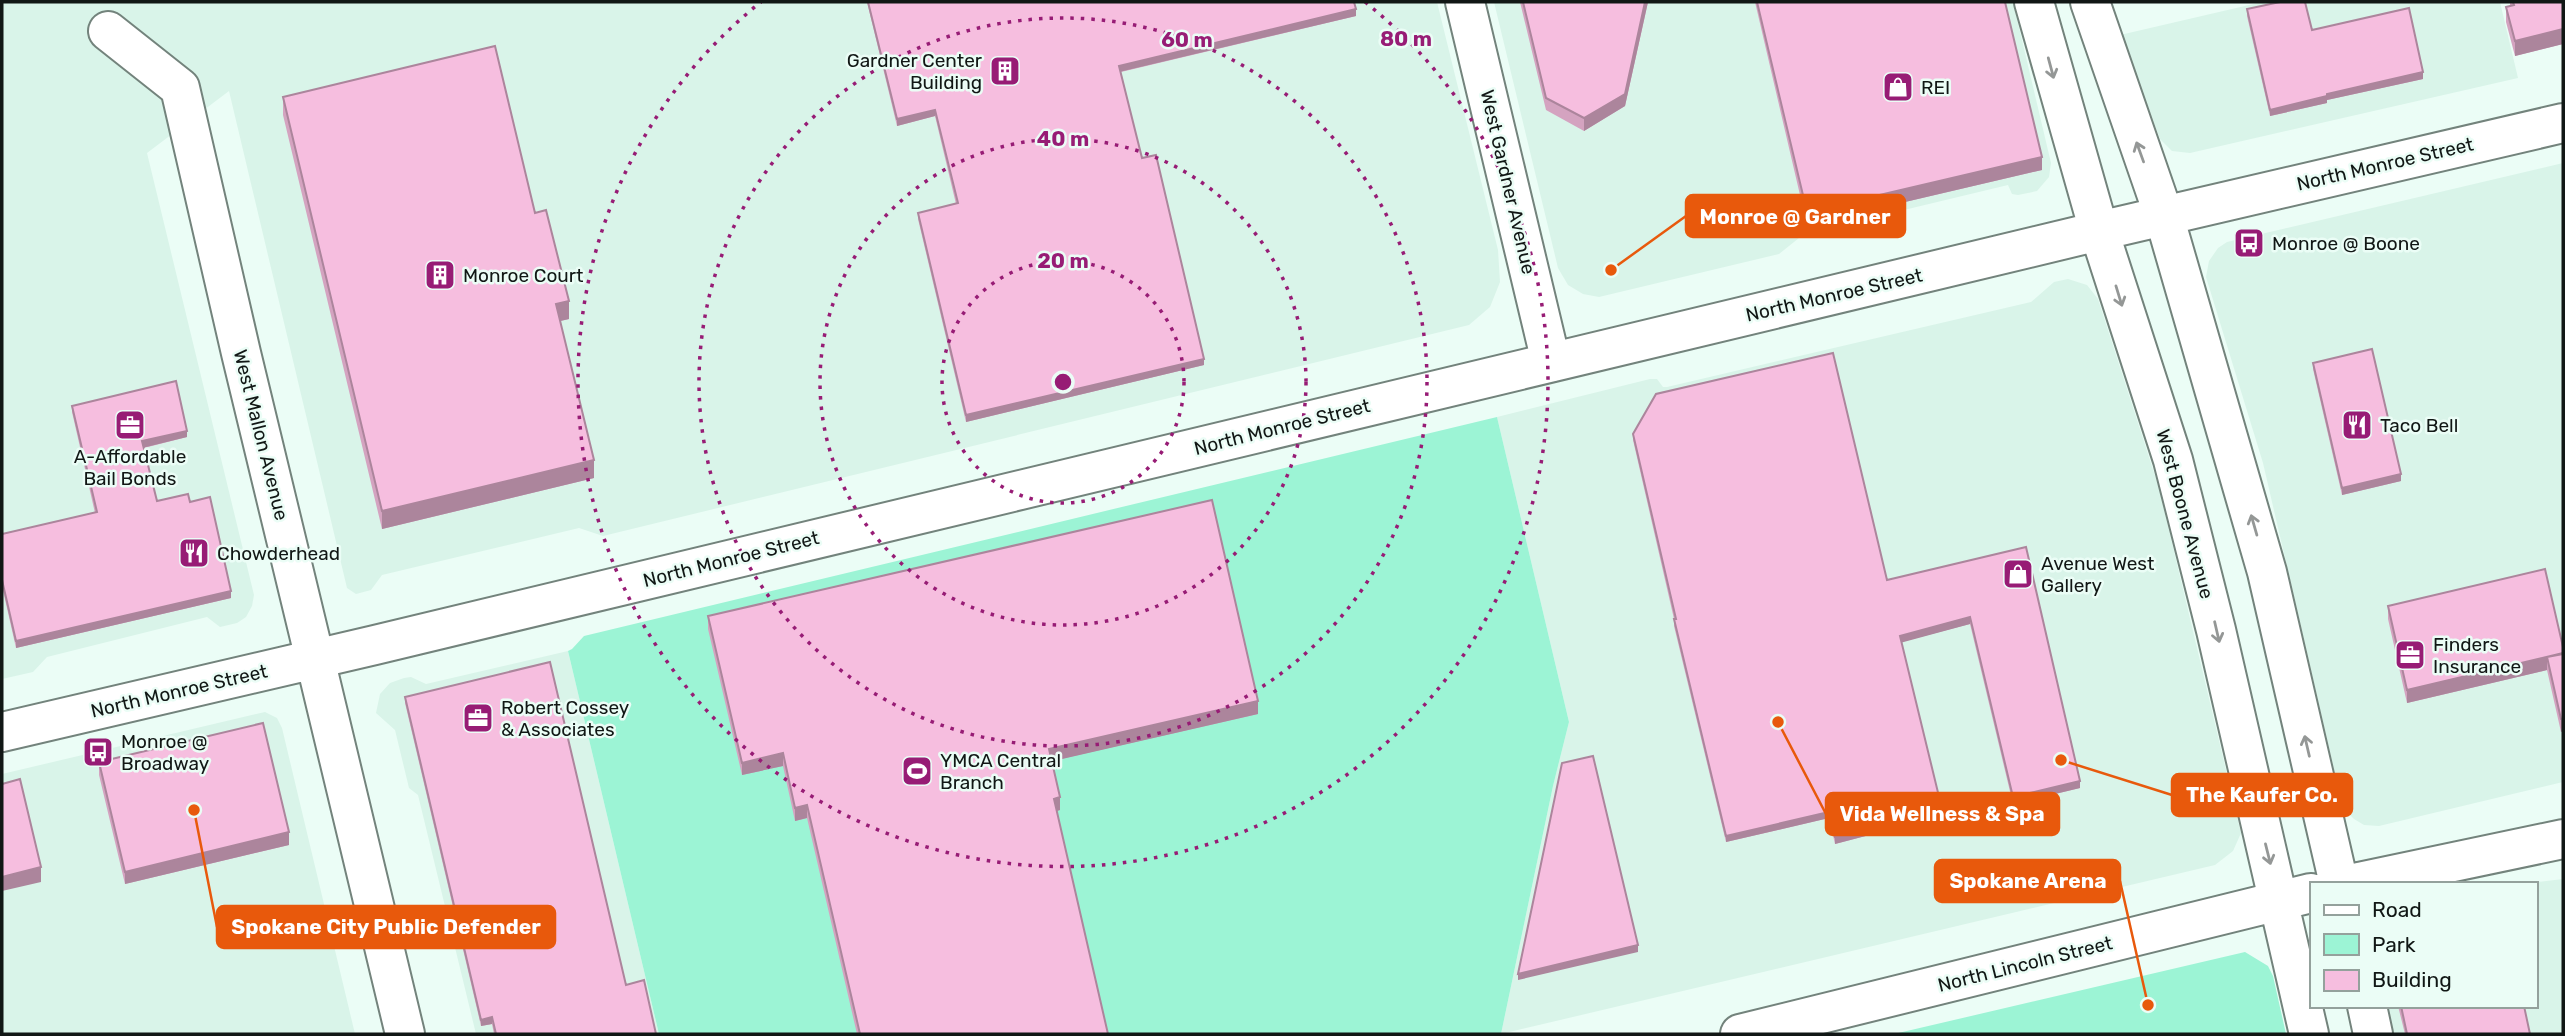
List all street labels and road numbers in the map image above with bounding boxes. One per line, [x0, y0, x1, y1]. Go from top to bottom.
street label: West Gardner Avenue [1476, 88, 1540, 276]
street label: North Monroe Street [2294, 132, 2476, 196]
street label: North Monroe Street [1743, 263, 1925, 327]
street label: West Mallon Avenue [229, 347, 293, 523]
street label: North Monroe Street [1192, 394, 1373, 460]
street label: West Boone Avenue [2151, 427, 2219, 601]
street label: North Monroe Street [641, 526, 822, 592]
street label: North Monroe Street [88, 659, 270, 723]
street label: North Lincoln Street [1935, 931, 2115, 997]

